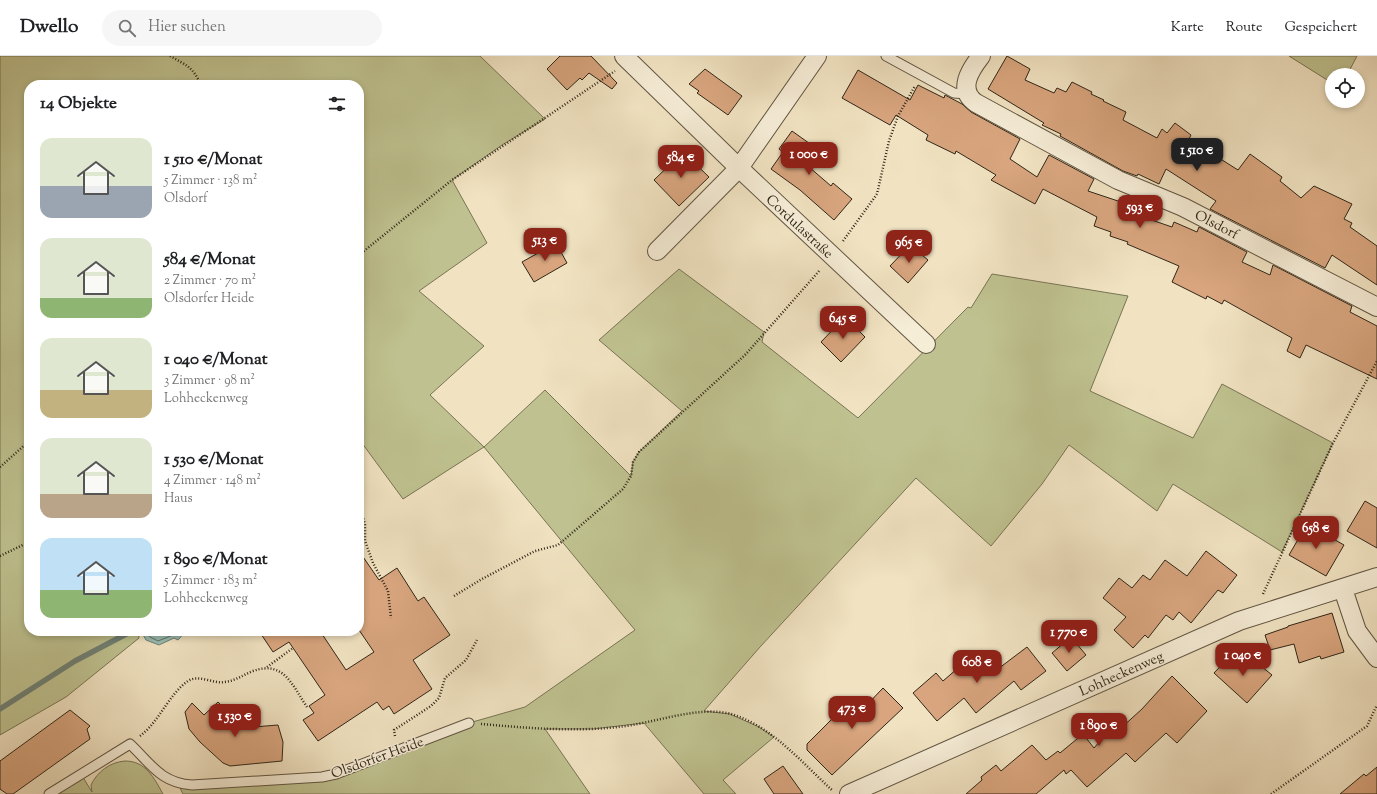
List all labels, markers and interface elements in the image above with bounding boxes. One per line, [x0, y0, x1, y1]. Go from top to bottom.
search box [102, 10, 382, 46]
text: Dwello [20, 14, 78, 41]
icon: search [116, 17, 138, 39]
text: Hier suchen [148, 17, 226, 38]
text: Karte [1171, 18, 1204, 38]
text: Route [1226, 18, 1262, 38]
text: Gespeichert [1284, 18, 1357, 38]
map controls [1325, 68, 1365, 108]
button: locate [1325, 68, 1365, 108]
text: 14 Objekte [40, 92, 117, 116]
icon: filters [326, 93, 348, 115]
pin: 1 510 € [1160, 138, 1234, 172]
pin: 1 000 € [772, 142, 846, 176]
text: 1 510 € [1180, 142, 1214, 160]
pin: 584 € [653, 145, 709, 179]
text: 1 000 € [790, 146, 828, 164]
text: 1 510 €/Monat [164, 148, 262, 172]
text: 584 € [667, 149, 695, 167]
icon: home [72, 154, 120, 202]
text: 5 Zimmer · 138 m² [164, 172, 257, 190]
text: Olsdorf [164, 190, 208, 208]
street label: Cordulastraße [760, 191, 837, 264]
pin: 593 € [1112, 195, 1168, 229]
text: 593 € [1127, 199, 1153, 217]
street label: Olsdorf [1191, 206, 1243, 246]
pin: 513 € [517, 228, 573, 262]
pin: 965 € [881, 230, 937, 264]
text: 513 € [533, 232, 557, 250]
text: 965 € [895, 234, 923, 252]
text: 584 €/Monat [164, 248, 255, 272]
icon: home [72, 254, 120, 302]
text: 2 Zimmer · 70 m² [164, 272, 256, 290]
text: Olsdorfer Heide [164, 290, 254, 308]
pin: 645 € [815, 306, 871, 340]
text: 645 € [829, 310, 857, 328]
text: 1 040 €/Monat [164, 348, 267, 372]
icon: home [72, 354, 120, 402]
text: 3 Zimmer · 98 m² [164, 372, 255, 390]
text: Lohheckenweg [164, 390, 248, 408]
text: 1 530 €/Monat [164, 448, 263, 472]
icon: home [72, 454, 120, 502]
text: 4 Zimmer · 148 m² [164, 472, 261, 490]
text: Haus [164, 490, 193, 508]
pin: 658 € [1288, 516, 1344, 550]
text: 658 € [1302, 520, 1330, 538]
text: 1 890 €/Monat [164, 548, 268, 572]
icon: home [72, 554, 120, 602]
text: 5 Zimmer · 183 m² [164, 572, 257, 590]
text: Lohheckenweg [164, 590, 248, 608]
pin: 1 770 € [1032, 620, 1106, 654]
text: 1 770 € [1050, 624, 1088, 642]
pin: 1 040 € [1206, 643, 1280, 677]
street label: Lohheckenweg [1077, 647, 1167, 702]
text: 1 040 € [1224, 647, 1262, 665]
pin: 608 € [949, 650, 1005, 684]
text: 608 € [962, 654, 992, 672]
pin: 473 € [824, 696, 880, 730]
text: 473 € [837, 700, 867, 718]
pin: 1 530 € [198, 704, 272, 738]
text: 1 530 € [218, 708, 252, 726]
pin: 1 890 € [1062, 713, 1136, 747]
text: 1 890 € [1080, 717, 1118, 735]
street label: Olsdorfer Heide [329, 733, 427, 785]

